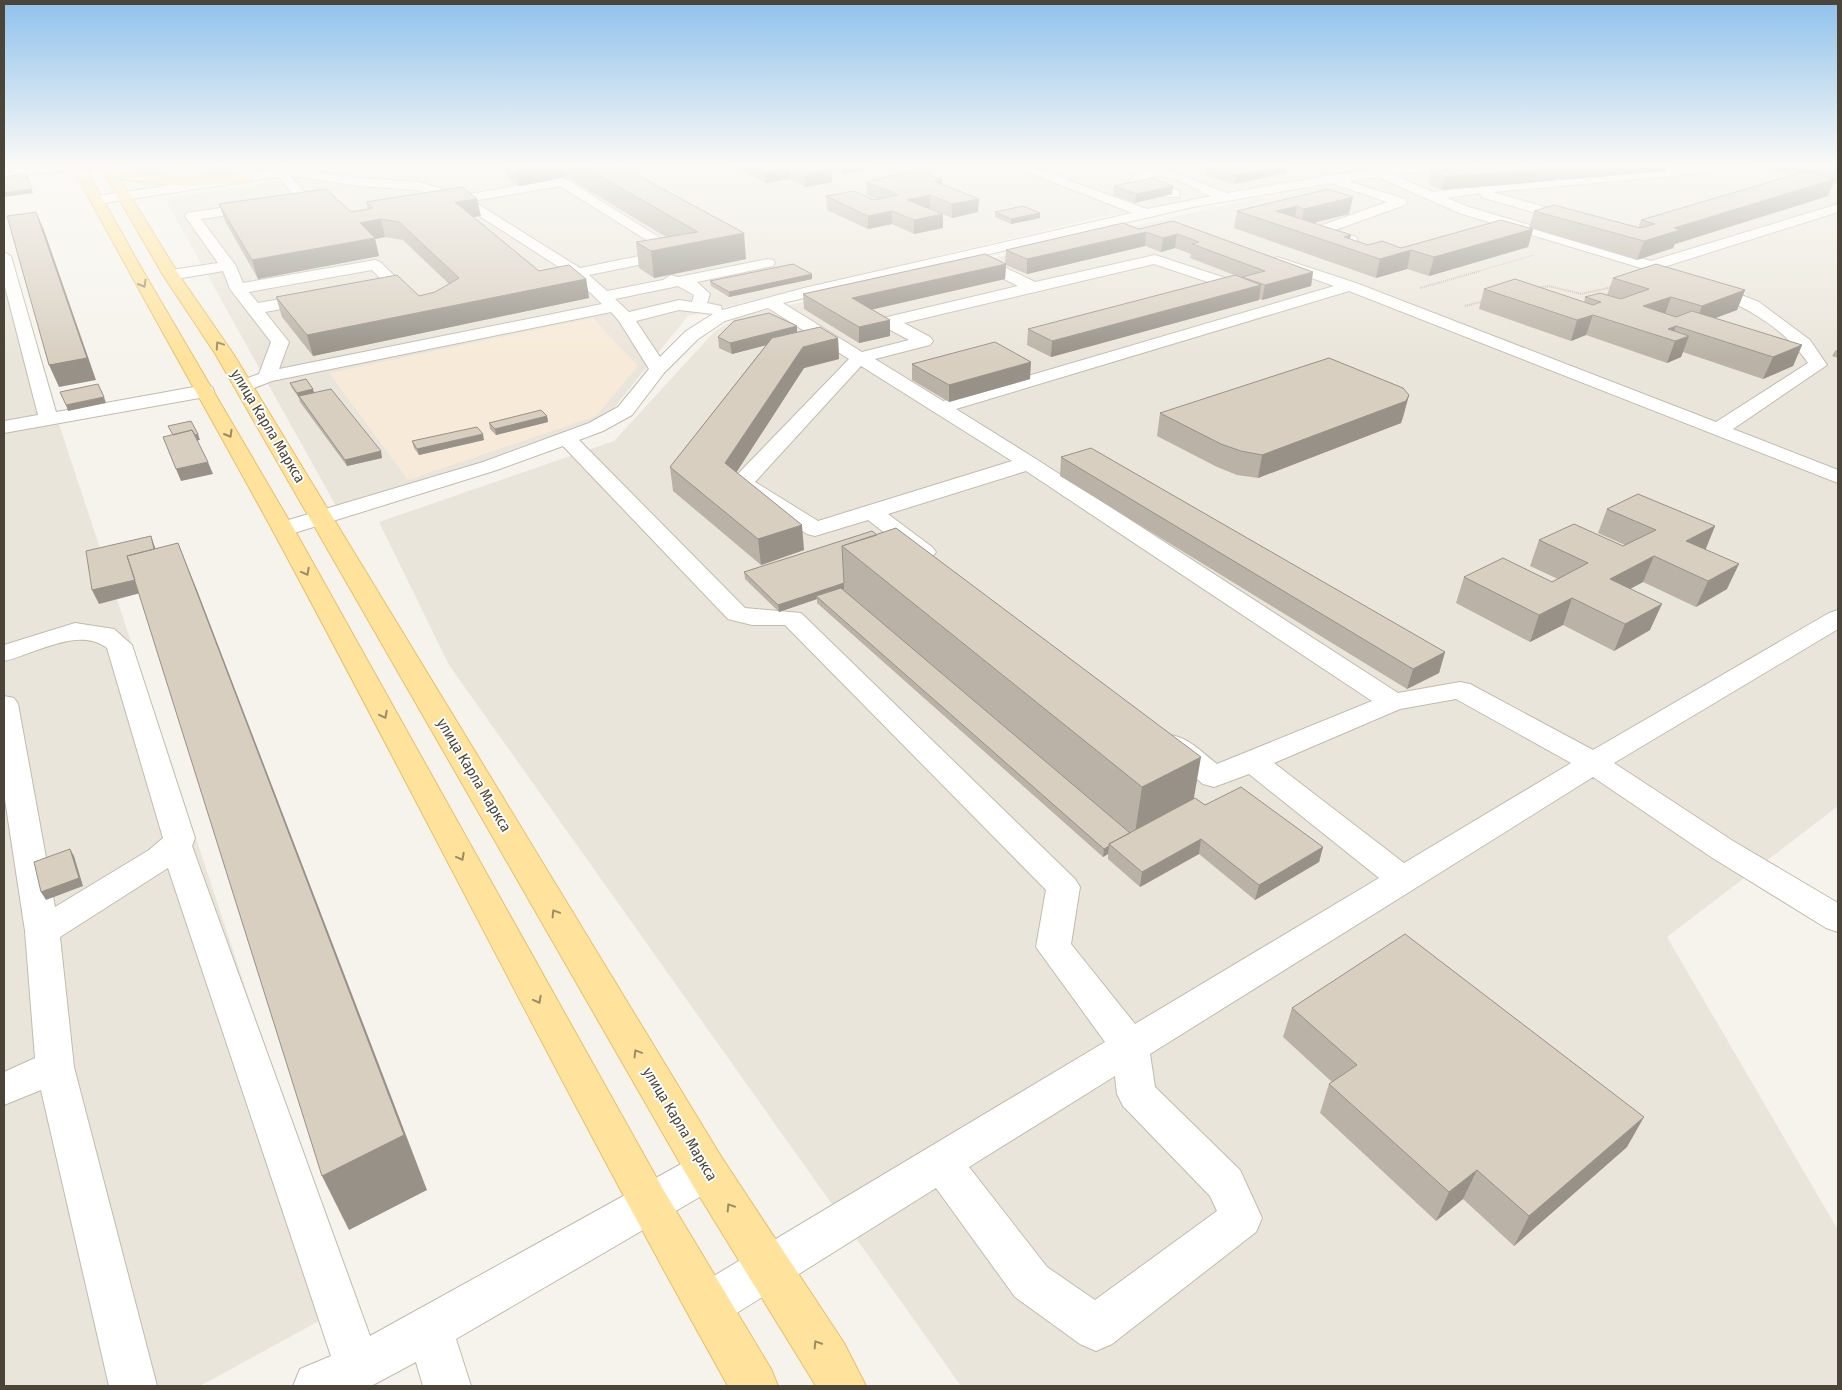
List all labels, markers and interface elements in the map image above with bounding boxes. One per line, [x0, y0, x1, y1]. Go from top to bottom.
one-way arrow [136, 278, 146, 287]
one-way arrow [216, 341, 225, 351]
street label: улица Карла Маркса [227, 366, 309, 486]
one-way arrow [222, 428, 232, 437]
one-way arrow [300, 566, 310, 575]
one-way arrow [377, 709, 387, 718]
street label: улица Карла Маркса [433, 715, 515, 835]
one-way arrow [455, 852, 465, 861]
one-way arrow [551, 909, 561, 918]
one-way arrow [532, 995, 542, 1004]
one-way arrow [634, 1049, 644, 1058]
street label: улица Карла Маркса [639, 1064, 721, 1184]
one-way arrow [727, 1203, 737, 1212]
one-way arrow [814, 1340, 824, 1349]

